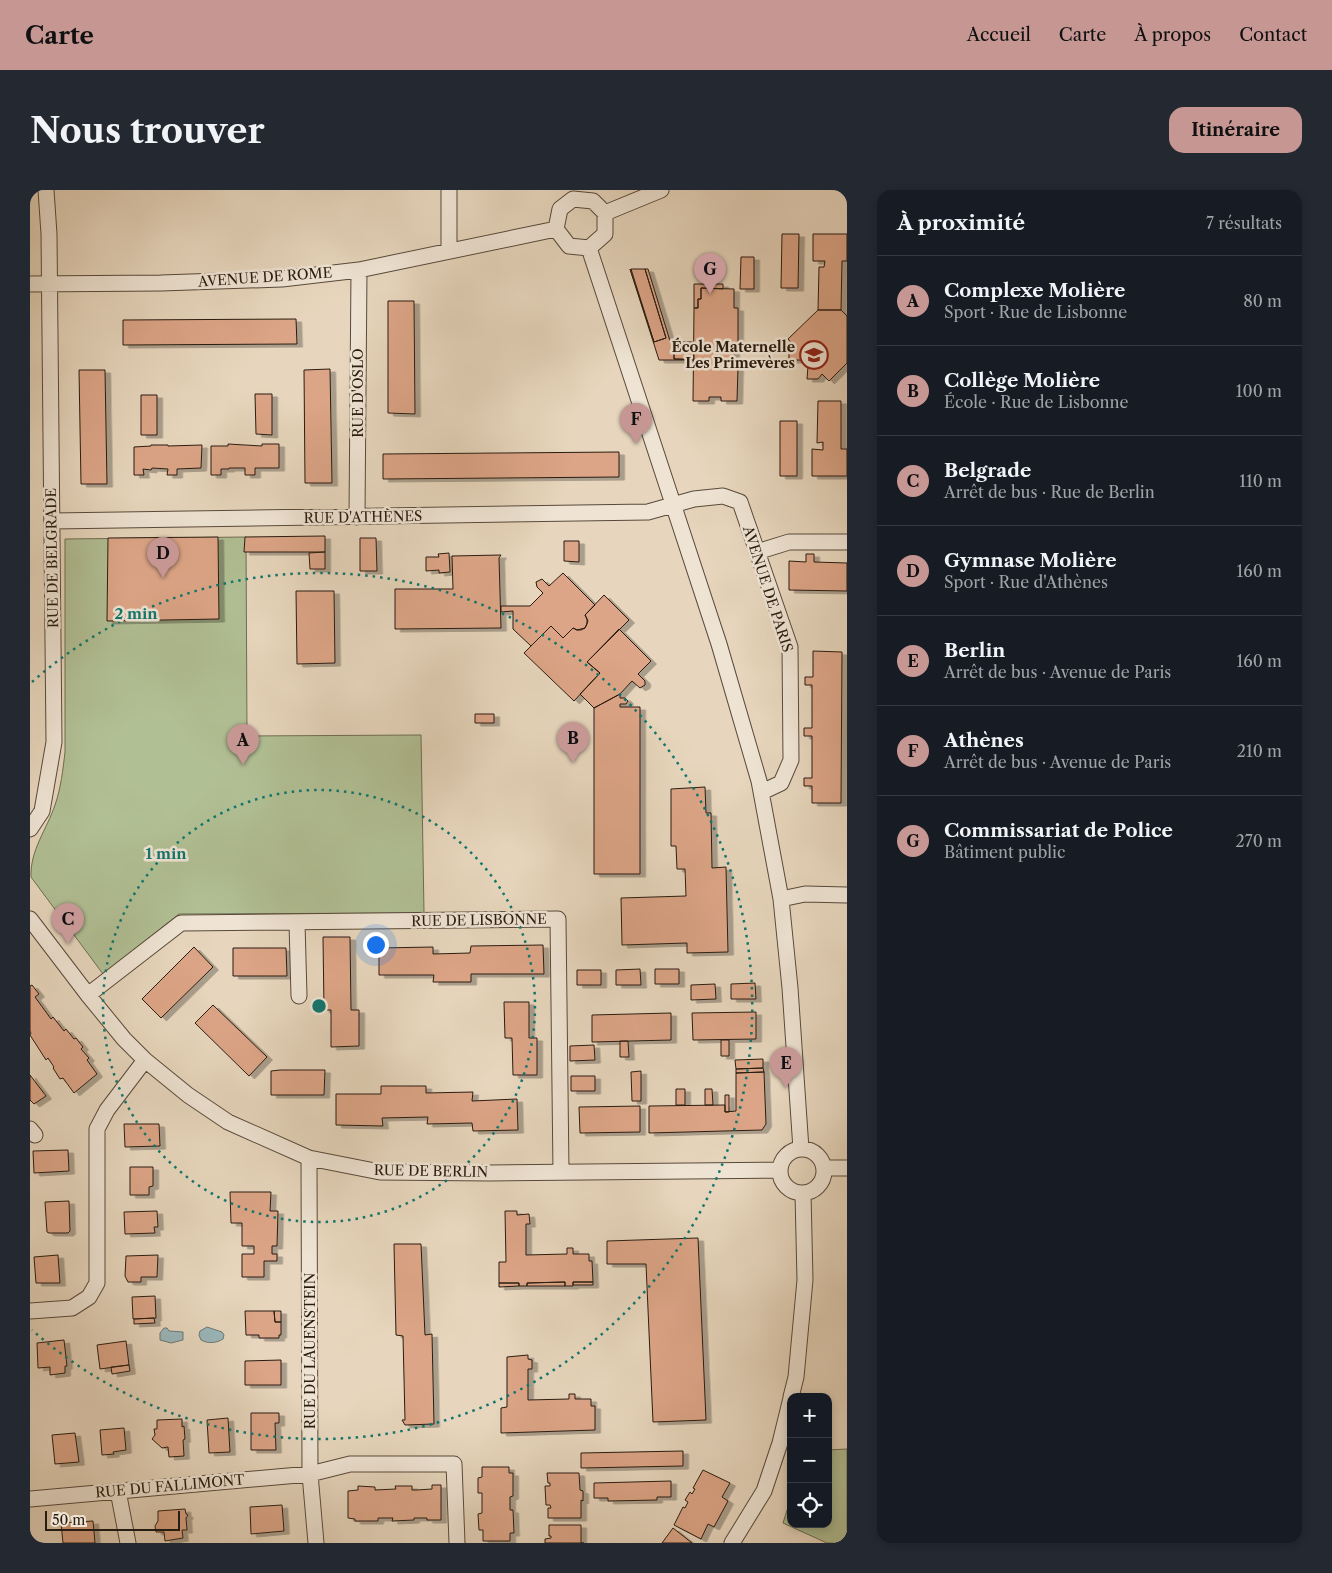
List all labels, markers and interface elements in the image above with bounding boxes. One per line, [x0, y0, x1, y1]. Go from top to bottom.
text: Carte [25, 21, 94, 50]
text: Accueil [967, 24, 1031, 46]
text: Carte [1059, 24, 1106, 46]
text: À propos [1134, 24, 1211, 46]
text: Contact [1239, 24, 1307, 46]
button: Itinéraire [1169, 107, 1302, 153]
text: Nous trouver [30, 109, 265, 152]
text: À proximité [897, 210, 1025, 235]
text: 7 résultats [1206, 213, 1282, 233]
pin: G [694, 253, 726, 294]
street label: AVENUE DE ROME [196, 263, 333, 291]
text: Complexe Molière [944, 279, 1125, 302]
text: A [907, 291, 919, 311]
text: 80 m [1243, 291, 1282, 311]
text: Sport · Rue de Lisbonne [944, 302, 1127, 322]
place label: École Maternelle Les Primevères [672, 337, 795, 372]
school or university icon: École Maternelle Les Primevères [799, 340, 829, 370]
street label: RUE D'OSLO [349, 348, 367, 438]
text: Collège Molière [944, 369, 1100, 392]
text: B [907, 381, 919, 401]
text: 100 m [1236, 381, 1282, 401]
text: École · Rue de Lisbonne [944, 392, 1129, 412]
pin: F [620, 403, 652, 444]
text: Belgrade [944, 459, 1031, 482]
text: C [907, 471, 919, 491]
text: 110 m [1239, 471, 1282, 491]
text: Arrêt de bus · Rue de Berlin [944, 482, 1155, 502]
street label: RUE DE BELGRADE [42, 488, 62, 628]
street label: RUE D'ATHÈNES [303, 507, 423, 527]
street label: AVENUE DE PARIS [739, 522, 797, 655]
pin: D [147, 537, 179, 578]
text: Gymnase Molière [944, 549, 1117, 572]
text: D [906, 561, 920, 581]
text: 160 m [1237, 561, 1282, 581]
text: Sport · Rue d'Athènes [944, 572, 1108, 592]
text: 2 min [114, 604, 158, 623]
text: Berlin [944, 639, 1005, 662]
text: E [907, 651, 919, 671]
text: 160 m [1237, 651, 1282, 671]
text: Arrêt de bus · Avenue de Paris [944, 662, 1171, 682]
pin: B [557, 722, 589, 763]
pin: A [227, 724, 259, 765]
text: Athènes [944, 729, 1024, 752]
text: F [908, 741, 918, 761]
text: 210 m [1237, 741, 1282, 761]
text: Arrêt de bus · Avenue de Paris [944, 752, 1171, 772]
text: Commissariat de Police [944, 819, 1173, 842]
text: G [906, 831, 920, 851]
text: 270 m [1236, 831, 1282, 851]
text: Bâtiment public [944, 842, 1065, 862]
text: 1 min [145, 844, 187, 863]
pin: C [52, 903, 84, 944]
street label: RUE DE LISBONNE [411, 910, 547, 930]
your location [363, 932, 389, 958]
centre of rings [310, 997, 328, 1015]
pin: E [770, 1047, 802, 1088]
street label: RUE DE BERLIN [374, 1161, 489, 1181]
street label: RUE DU LAUENSTEIN [301, 1272, 319, 1429]
map controls [787, 1393, 832, 1528]
button: + [787, 1393, 832, 1438]
button: − [787, 1438, 832, 1483]
street label: RUE DU FALLIMONT [95, 1470, 246, 1501]
button: locate [787, 1483, 832, 1528]
scale bar [45, 1508, 180, 1531]
text: 50 m [52, 1511, 85, 1529]

